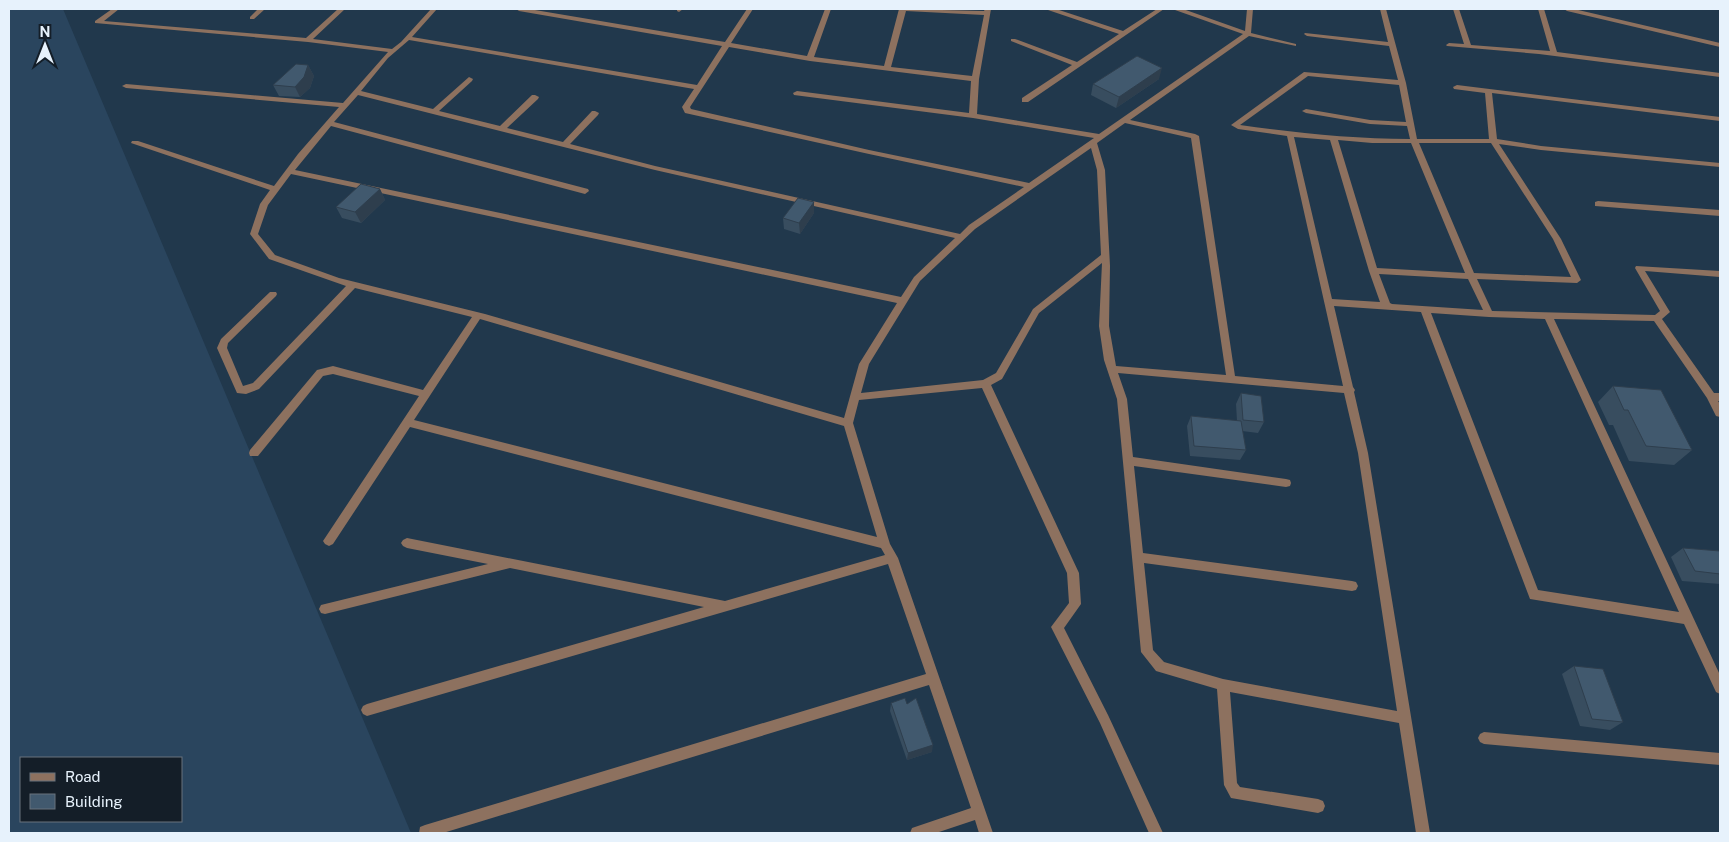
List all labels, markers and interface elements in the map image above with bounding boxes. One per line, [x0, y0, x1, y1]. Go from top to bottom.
north arrow [20, 20, 70, 70]
text: N [40, 24, 50, 40]
legend [20, 757, 182, 822]
text: Road [65, 768, 101, 785]
text: Building [65, 793, 123, 810]

